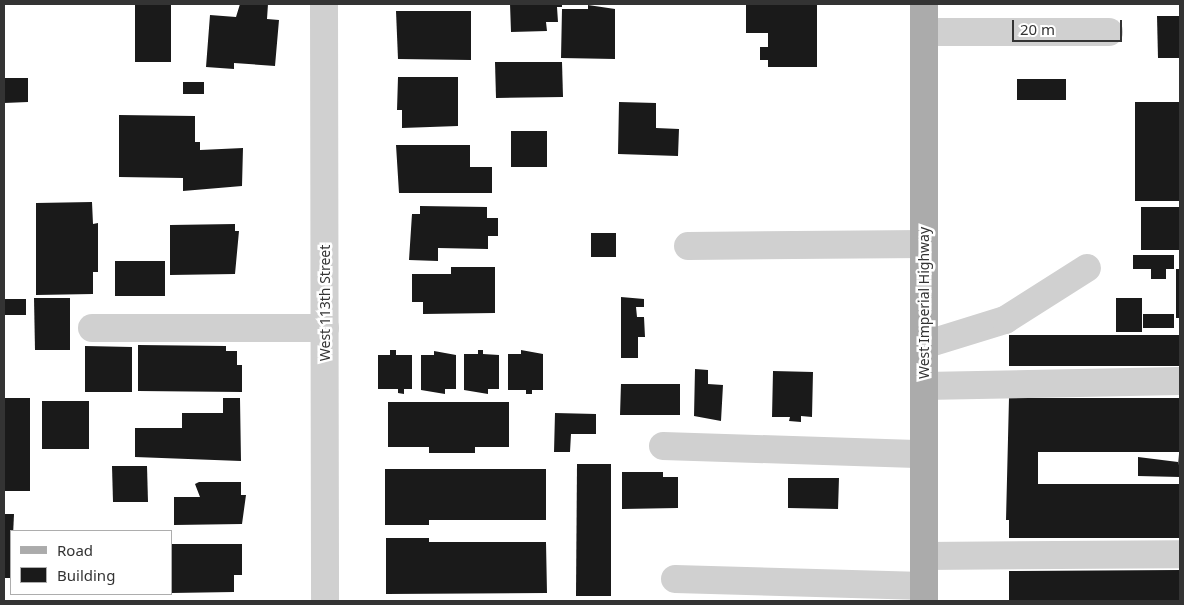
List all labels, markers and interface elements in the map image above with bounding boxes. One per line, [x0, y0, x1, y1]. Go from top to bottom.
scale bar [1014, 10, 1124, 42]
text: 20 m [1020, 19, 1055, 39]
street label: West Imperial Highway [916, 227, 932, 379]
street label: West 113th Street [317, 245, 333, 361]
legend [10, 530, 172, 595]
text: Road [57, 540, 93, 560]
text: Building [57, 565, 115, 585]

